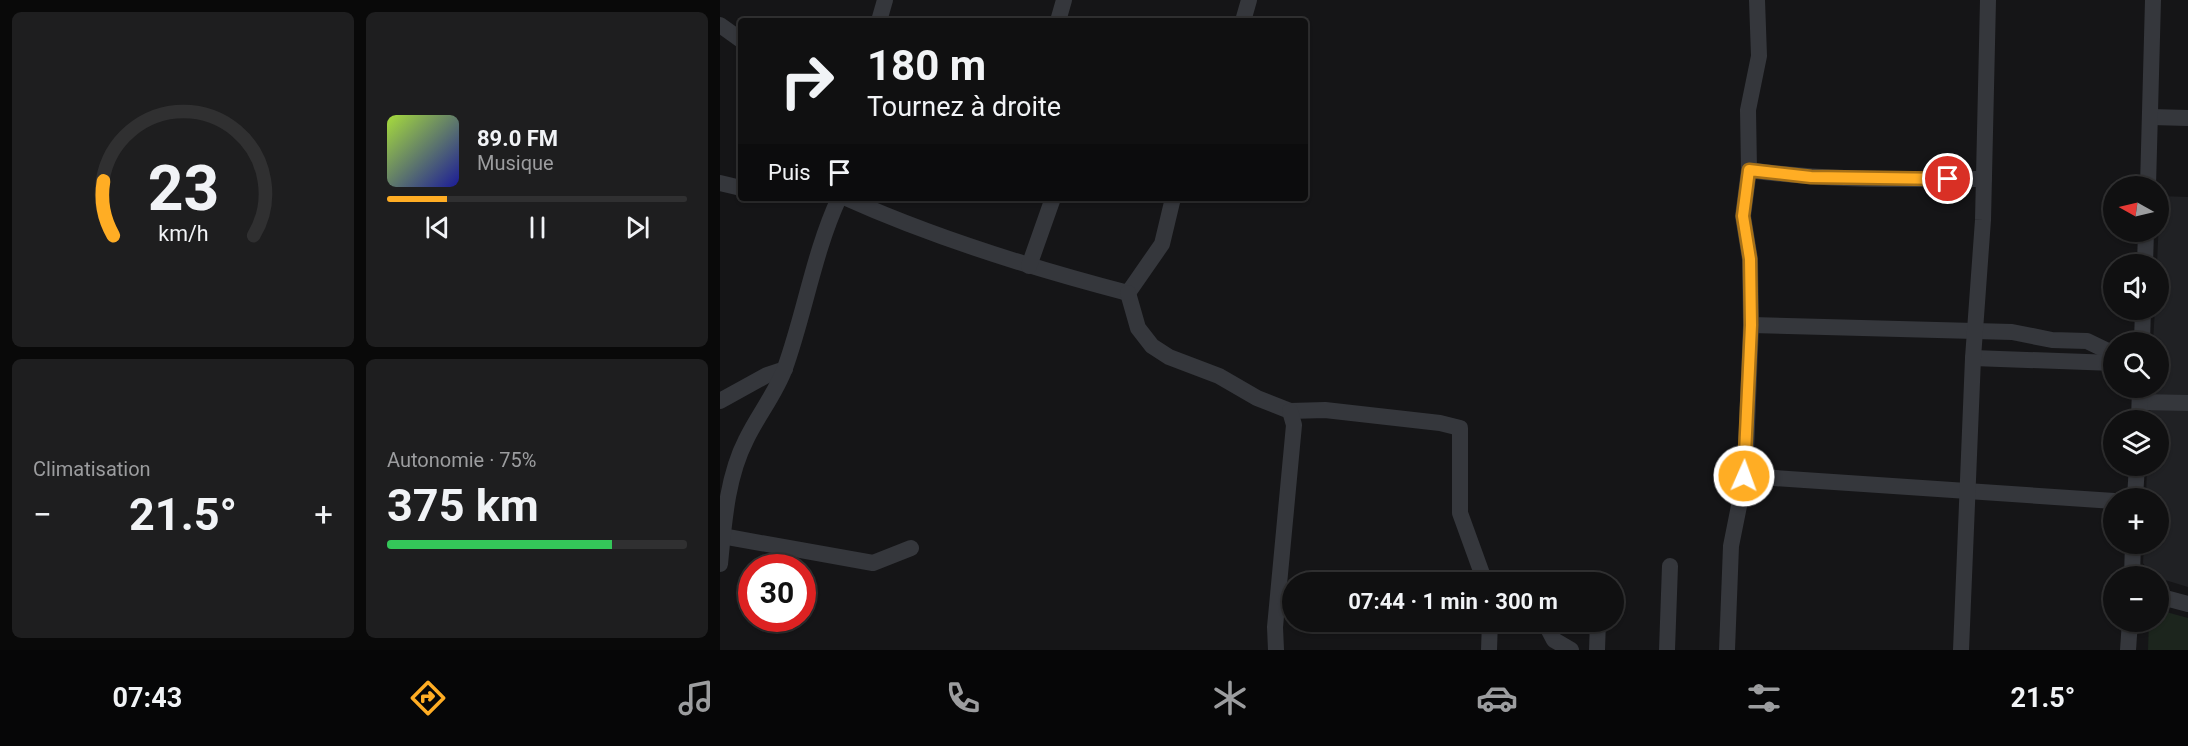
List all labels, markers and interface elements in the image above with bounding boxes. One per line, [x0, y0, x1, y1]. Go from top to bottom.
text: 180 m [867, 41, 986, 90]
icon: right [768, 42, 846, 120]
text: Tournez à droite [867, 91, 1061, 123]
text: 89.0 FM [477, 126, 558, 151]
text: Musique [477, 151, 554, 175]
text: 23 [147, 153, 219, 226]
pin [1922, 153, 1973, 204]
icon: arrive [823, 156, 856, 189]
text: Puis [768, 160, 811, 185]
icon: arrive [1931, 162, 1964, 195]
north arrow [2103, 176, 2169, 242]
map controls [2103, 176, 2169, 632]
icon: previous [421, 211, 454, 244]
icon: pause [521, 211, 554, 244]
icon: next [621, 211, 654, 244]
text: km/h [158, 222, 208, 247]
button: sound [2103, 254, 2169, 320]
button: search [2103, 332, 2169, 398]
button: layers [2103, 410, 2169, 476]
position arrow [1712, 444, 1776, 508]
text: Autonomie · 75% [387, 448, 536, 472]
text: Climatisation [33, 457, 151, 481]
text: 375 km [387, 479, 539, 532]
text: 21.5° [129, 488, 237, 541]
button: + [2103, 488, 2169, 554]
text: − [33, 495, 52, 534]
text: + [314, 495, 333, 534]
speed limit sign: 30 [738, 554, 816, 632]
button: − [2103, 566, 2169, 632]
text: 07:44 · 1 min · 300 m [1348, 589, 1558, 614]
icon: directions [407, 677, 449, 719]
icon: music [675, 677, 717, 719]
icon: phone [942, 677, 984, 719]
icon: climate [1209, 677, 1251, 719]
icon: car [1476, 677, 1518, 719]
icon: filters [1743, 677, 1785, 719]
text: 07:43 [113, 682, 182, 714]
text: 21.5° [2010, 682, 2075, 714]

